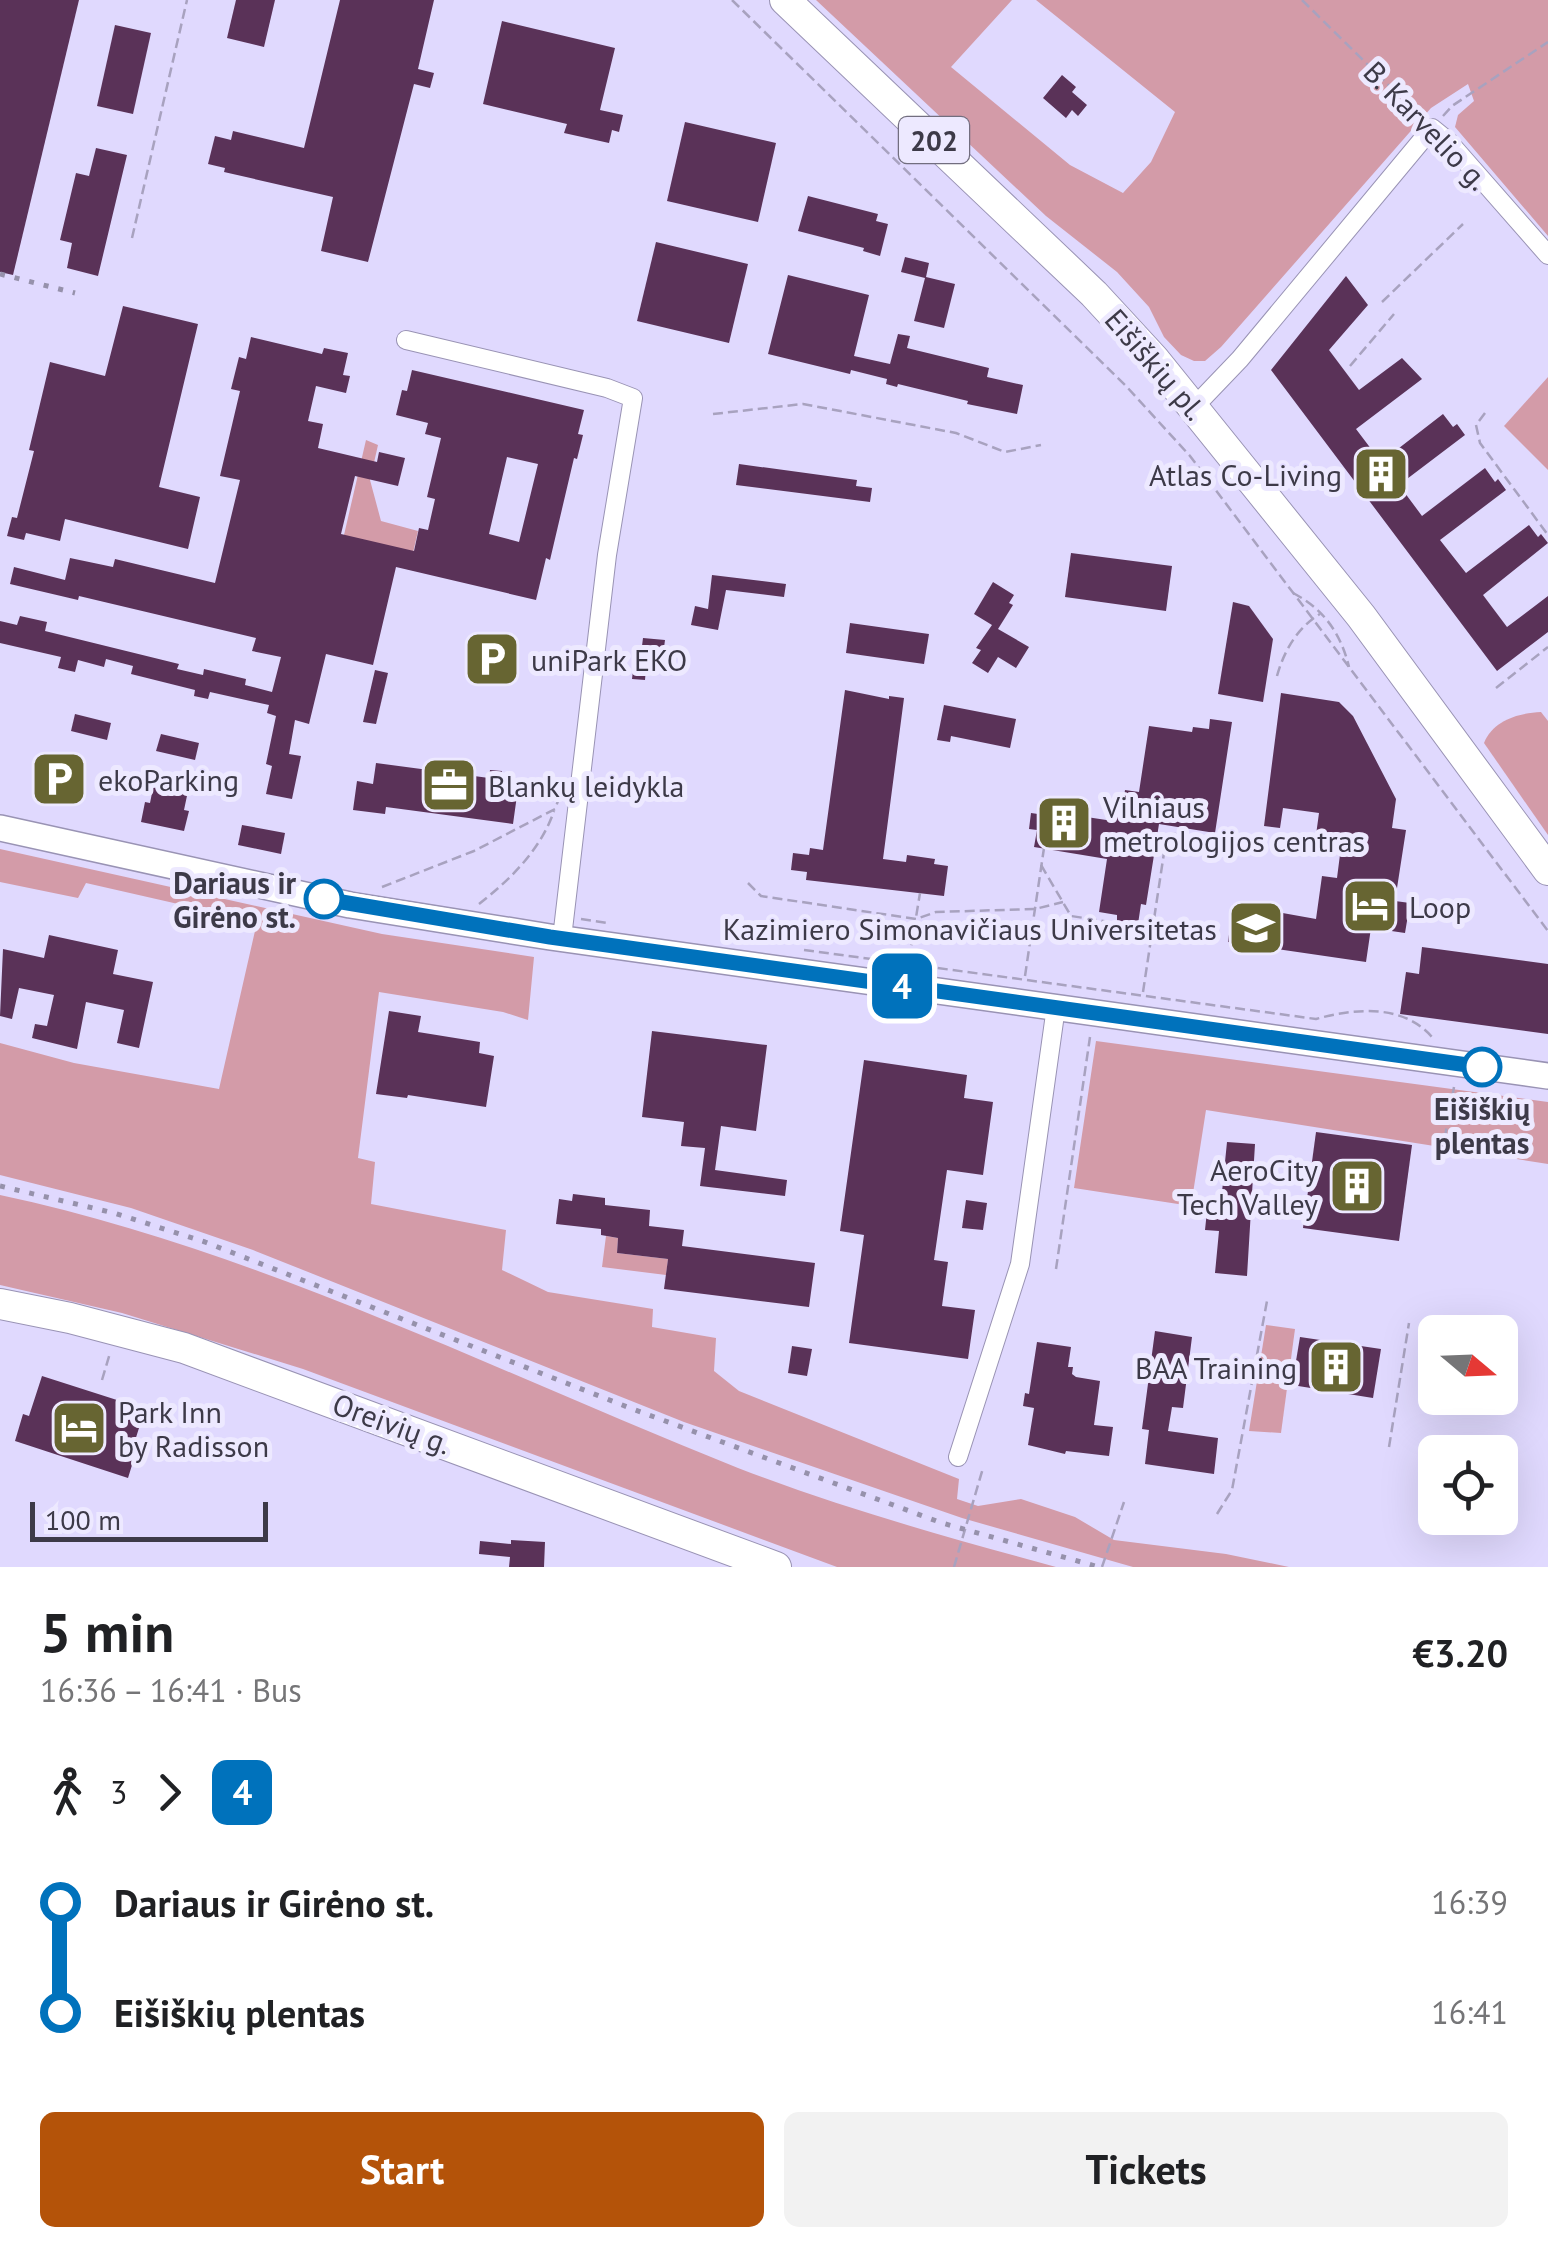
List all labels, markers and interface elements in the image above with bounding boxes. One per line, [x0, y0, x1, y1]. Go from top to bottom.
street label: B. Karvelio g. [1356, 52, 1498, 198]
road number: 202 [899, 117, 969, 163]
street label: Eišiškių pl. [1097, 300, 1215, 428]
building icon: Atlas Co-Living [1351, 444, 1411, 504]
place label: Atlas Co-Living [1149, 455, 1342, 494]
parking icon: uniPark EKO [462, 629, 522, 689]
place label: uniPark EKO [531, 640, 687, 679]
parking icon: ekoParking [29, 749, 89, 809]
office icon: Blankų leidykla [419, 755, 479, 815]
place label: ekoParking [98, 760, 239, 799]
place label: Blankų leidykla [488, 766, 684, 805]
place label: Vilniaus metrologijos centras [1102, 787, 1365, 860]
building icon: Vilniaus metrologijos centras [1034, 793, 1094, 853]
place label: Dariaus ir Girėno st. [173, 863, 296, 936]
hotel icon: Loop [1340, 876, 1400, 936]
marker: Dariaus ir Girėno st. [305, 880, 343, 918]
place label: Loop [1409, 887, 1471, 926]
school or university icon: Kazimiero Simonavičiaus Universitetas [1226, 898, 1286, 958]
place label: Kazimiero Simonavičiaus Universitetas [723, 909, 1217, 948]
line badge: 4 [870, 954, 934, 1018]
text: 4 [892, 963, 912, 1009]
marker: Eišiškių plentas [1463, 1048, 1501, 1086]
place label: Eišiškių plentas [1434, 1089, 1530, 1162]
place label: AeroCity Tech Valley [1177, 1150, 1318, 1223]
building icon: AeroCity Tech Valley [1327, 1156, 1387, 1216]
north arrow [1418, 1315, 1518, 1415]
map controls [1418, 1315, 1518, 1535]
building icon: BAA Training [1306, 1337, 1366, 1397]
place label: BAA Training [1135, 1348, 1297, 1387]
street label: Oreivių g. [327, 1384, 457, 1462]
place label: Park Inn by Radisson [118, 1392, 269, 1465]
hotel icon: Park Inn by Radisson [49, 1398, 109, 1458]
button: locate [1418, 1435, 1518, 1535]
scale bar [30, 1497, 268, 1542]
text: 100 m [45, 1501, 121, 1538]
text: 5 min [40, 1596, 174, 1667]
text: €3.20 [1412, 1628, 1508, 1677]
text: 16:36 – 16:41 · Bus [40, 1669, 302, 1711]
icon: walk [40, 1765, 95, 1820]
icon: forward [142, 1765, 197, 1820]
text: 4 [232, 1769, 252, 1815]
text: 3 [110, 1771, 127, 1813]
text: Dariaus ir Girėno st. [114, 1878, 434, 1927]
text: 16:39 [1431, 1881, 1508, 1923]
text: Eišiškių plentas [114, 1988, 365, 2037]
text: 16:41 [1431, 1991, 1508, 2033]
button: Start [40, 2112, 764, 2227]
button: Tickets [784, 2112, 1508, 2227]

